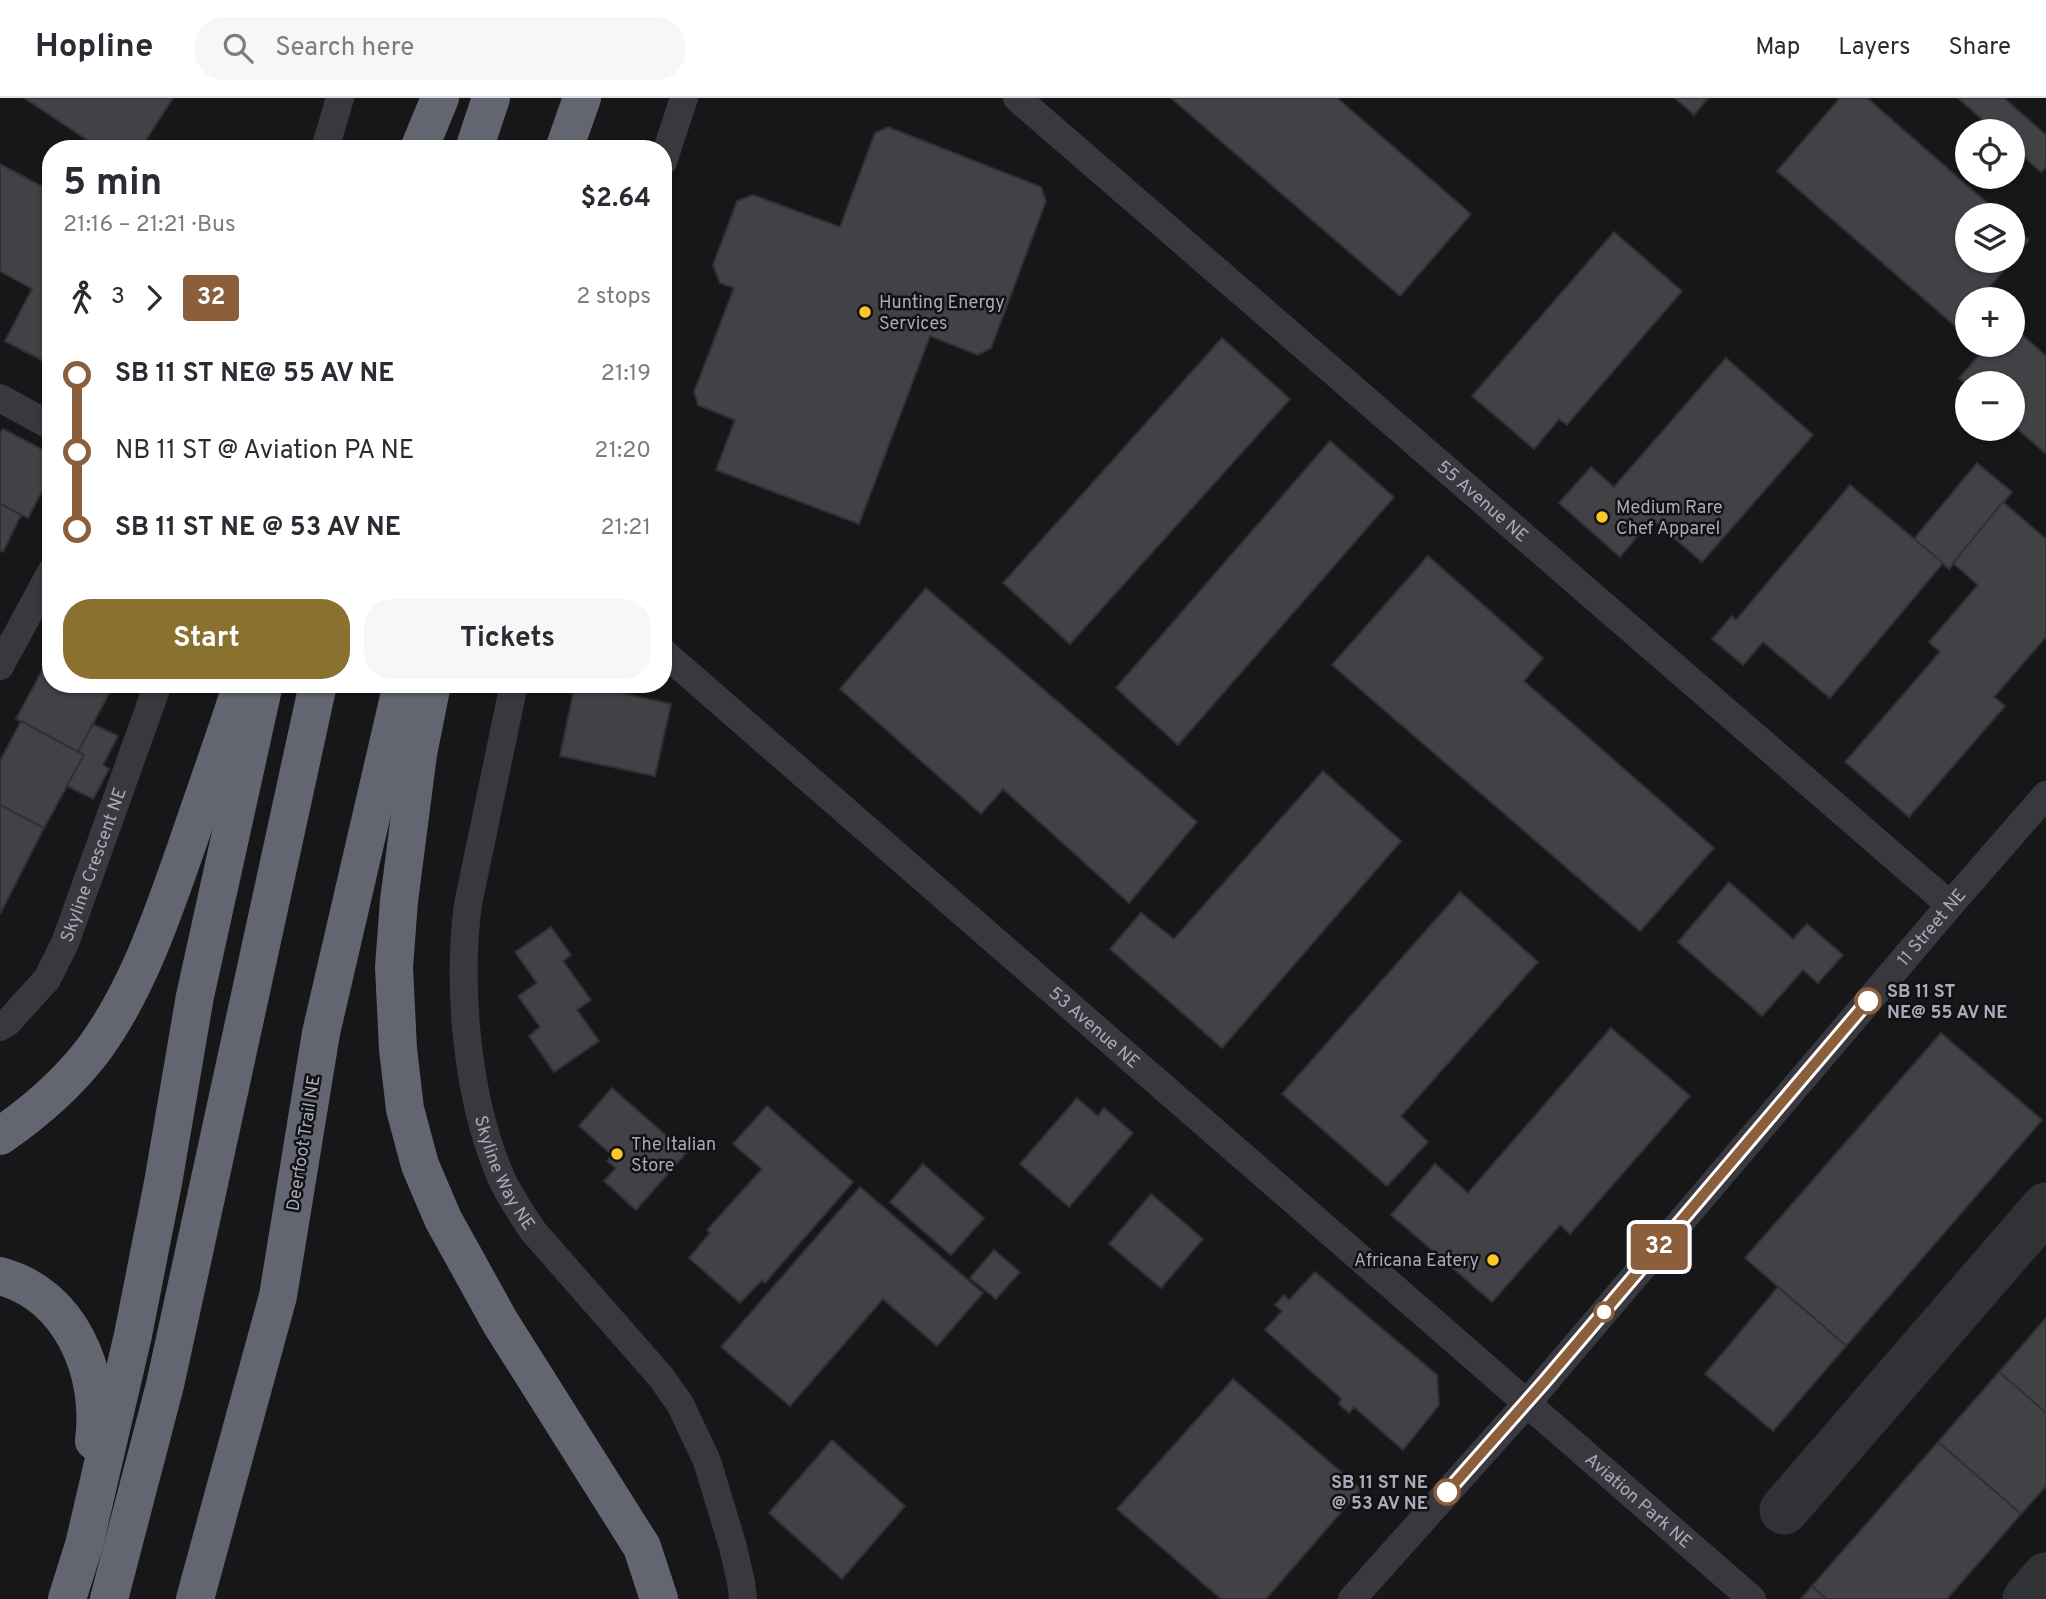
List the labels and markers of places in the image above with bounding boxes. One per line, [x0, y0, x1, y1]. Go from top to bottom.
place label: Hunting Energy Services [879, 292, 1005, 336]
marker: Hunting Energy Services [857, 304, 873, 320]
place label: Medium Rare Chef Apparel [1616, 497, 1723, 541]
marker: Medium Rare Chef Apparel [1594, 509, 1610, 525]
place label: SB 11 ST NE@ 55 AV NE [1887, 981, 2008, 1025]
marker: SB 11 ST NE@ 55 AV NE [1855, 988, 1881, 1014]
place label: The Italian Store [631, 1134, 716, 1178]
marker: The Italian Store [609, 1146, 625, 1162]
place label: Africana Eatery [1354, 1250, 1479, 1273]
marker: Africana Eatery [1485, 1252, 1501, 1268]
unlabelled marker [1594, 1302, 1614, 1322]
place label: SB 11 ST NE @ 53 AV NE [1331, 1472, 1428, 1516]
marker: SB 11 ST NE @ 53 AV NE [1434, 1479, 1460, 1505]

